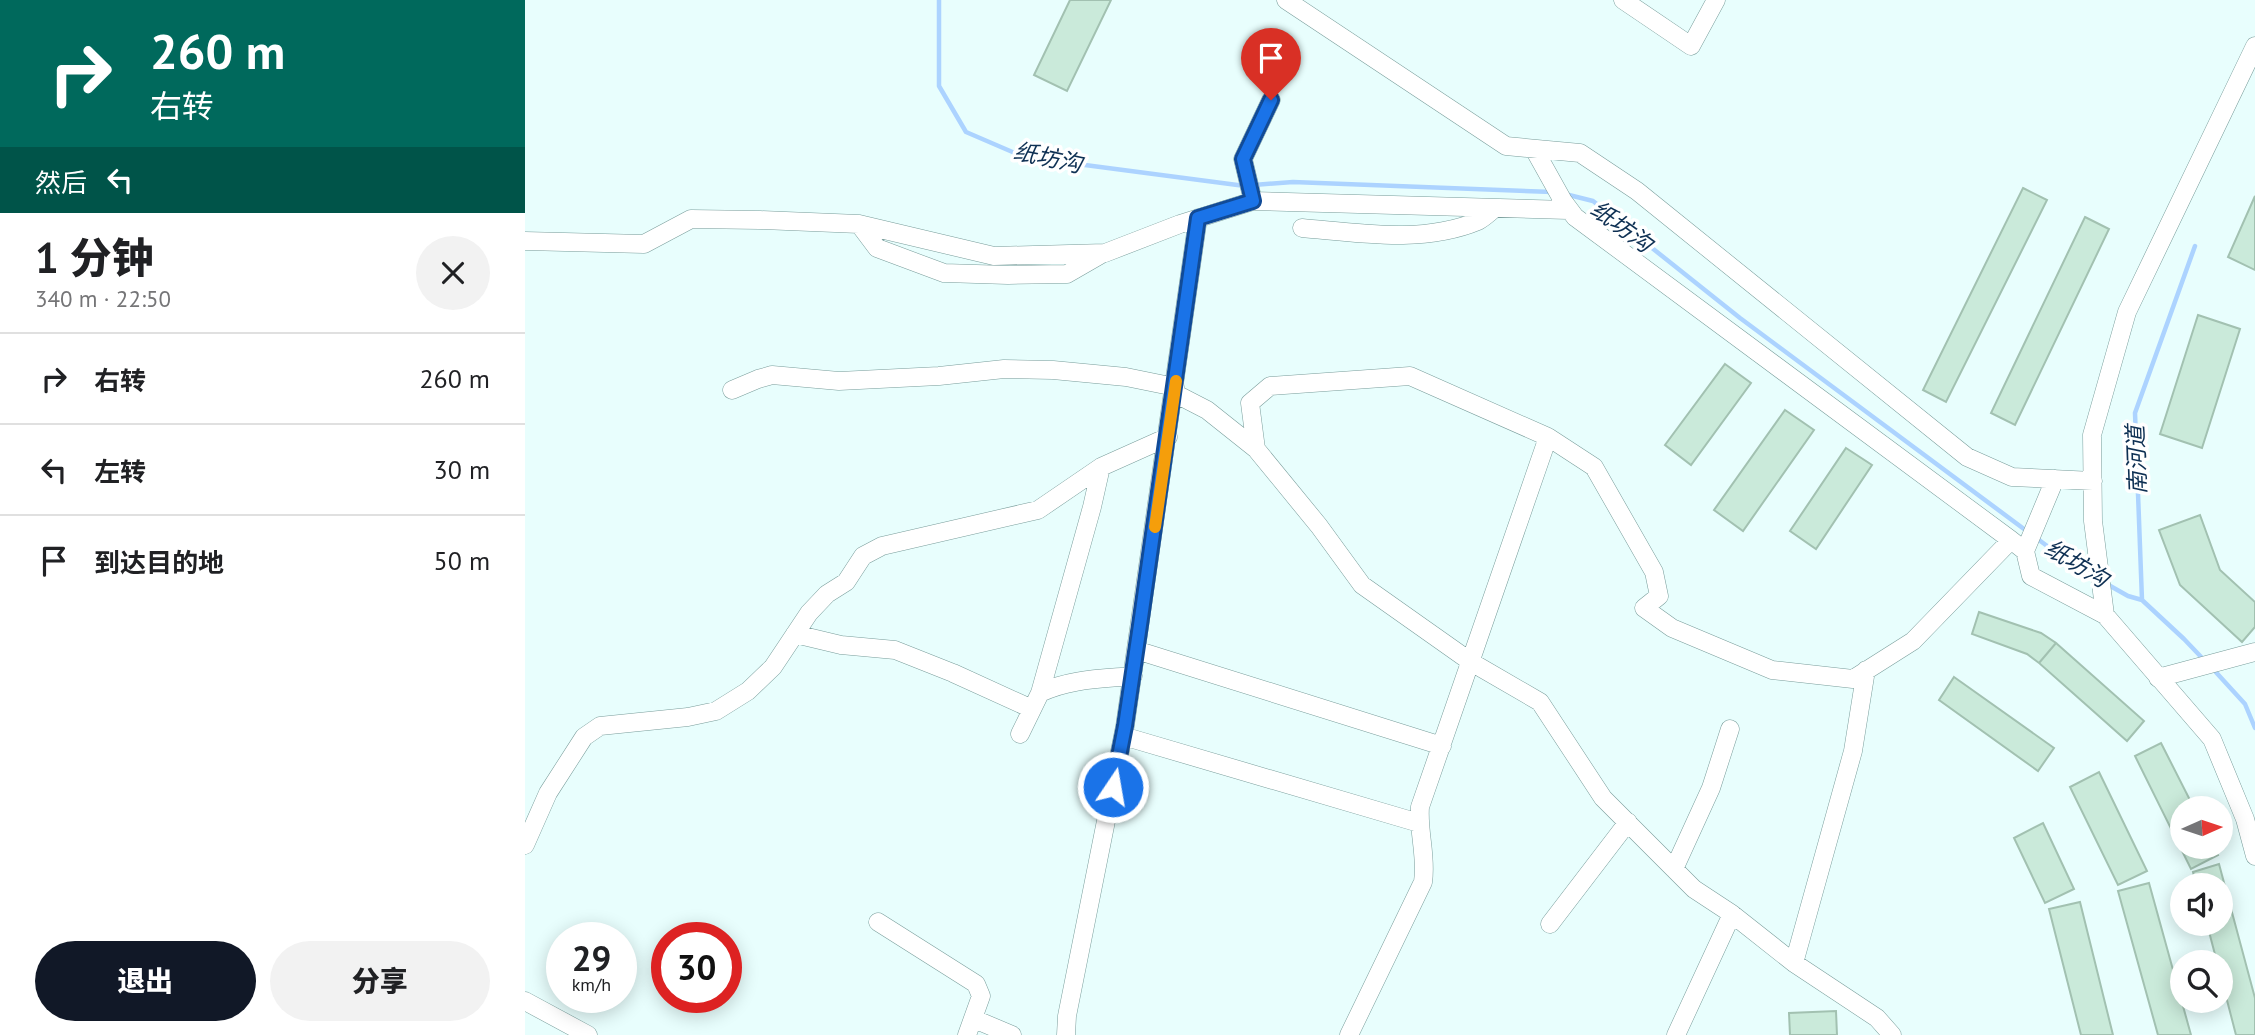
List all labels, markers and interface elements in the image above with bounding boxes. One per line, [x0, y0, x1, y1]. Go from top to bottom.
text: 260 m [150, 19, 285, 83]
icon: right [35, 28, 126, 119]
pin [1241, 28, 1301, 100]
icon: arrive [1252, 39, 1290, 77]
text: 右转 [150, 85, 214, 127]
water label: 纸坊沟 [1011, 136, 1088, 179]
icon: left [101, 161, 139, 199]
text: 然后 [35, 166, 87, 199]
water label: 纸坊沟 [1586, 194, 1661, 260]
text: 1 分钟 [35, 230, 153, 285]
button: close [416, 236, 490, 310]
text: 340 m · 22:50 [35, 284, 171, 313]
icon: right [35, 360, 73, 398]
text: 260 m [419, 362, 490, 395]
text: 右转 [94, 364, 146, 397]
water label: 南河道 [2120, 422, 2152, 495]
icon: left [35, 451, 73, 489]
text: 30 m [434, 453, 490, 486]
text: 左转 [94, 455, 146, 488]
water label: 纸坊沟 [2040, 533, 2117, 595]
icon: arrive [35, 542, 73, 580]
text: 50 m [434, 544, 490, 577]
text: 到达目的地 [94, 546, 224, 579]
position arrow [1076, 750, 1150, 824]
north arrow [2170, 796, 2233, 859]
map controls [2170, 796, 2233, 1013]
button: sound [2170, 873, 2233, 936]
speed limit sign: 30 [651, 922, 742, 1013]
text: 29 [572, 935, 611, 981]
button: 退出 [35, 941, 256, 1021]
button: 分享 [270, 941, 490, 1021]
button: search [2170, 950, 2233, 1013]
text: km/h [572, 973, 611, 996]

